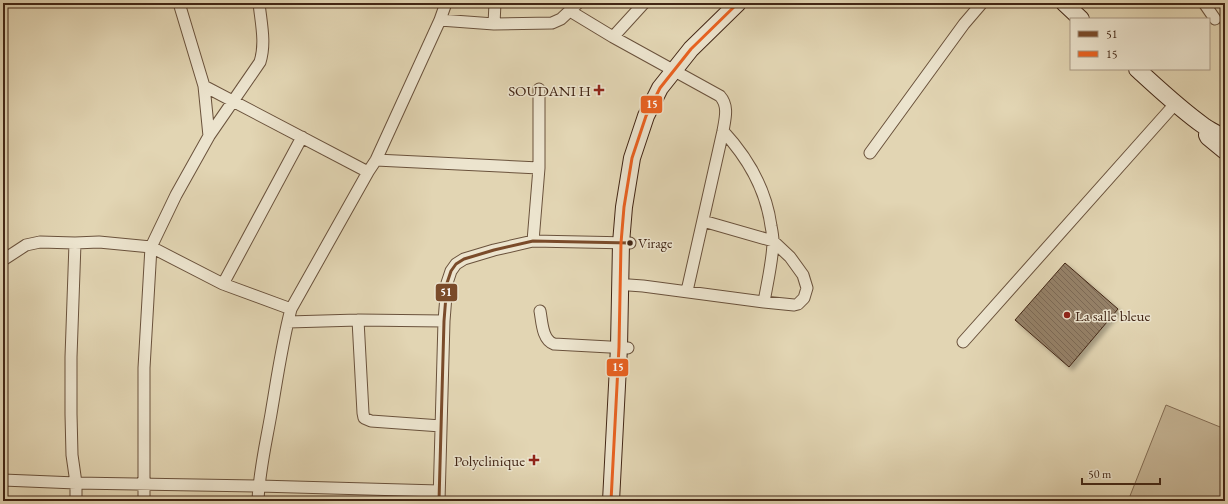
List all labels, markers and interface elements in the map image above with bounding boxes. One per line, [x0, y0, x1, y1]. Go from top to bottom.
legend [1070, 18, 1210, 70]
text: 51 [1106, 26, 1118, 42]
text: 15 [1106, 46, 1118, 62]
place label: SOUDANI H [508, 81, 591, 100]
marker: SOUDANI H [594, 85, 604, 95]
line badge: 15 [640, 95, 663, 114]
text: 15 [646, 97, 658, 111]
place label: Virage [638, 234, 673, 252]
marker: Virage [625, 238, 635, 248]
line badge: 51 [435, 283, 458, 302]
text: 51 [440, 285, 452, 299]
place label: La salle bleue [1075, 306, 1150, 325]
marker: La salle bleue [1062, 310, 1072, 320]
line badge: 15 [606, 358, 629, 377]
text: 15 [612, 360, 624, 374]
place label: Polyclinique [454, 451, 525, 470]
marker: Polyclinique [528, 454, 540, 466]
scale bar [1082, 460, 1160, 486]
text: 50 m [1088, 466, 1112, 482]

